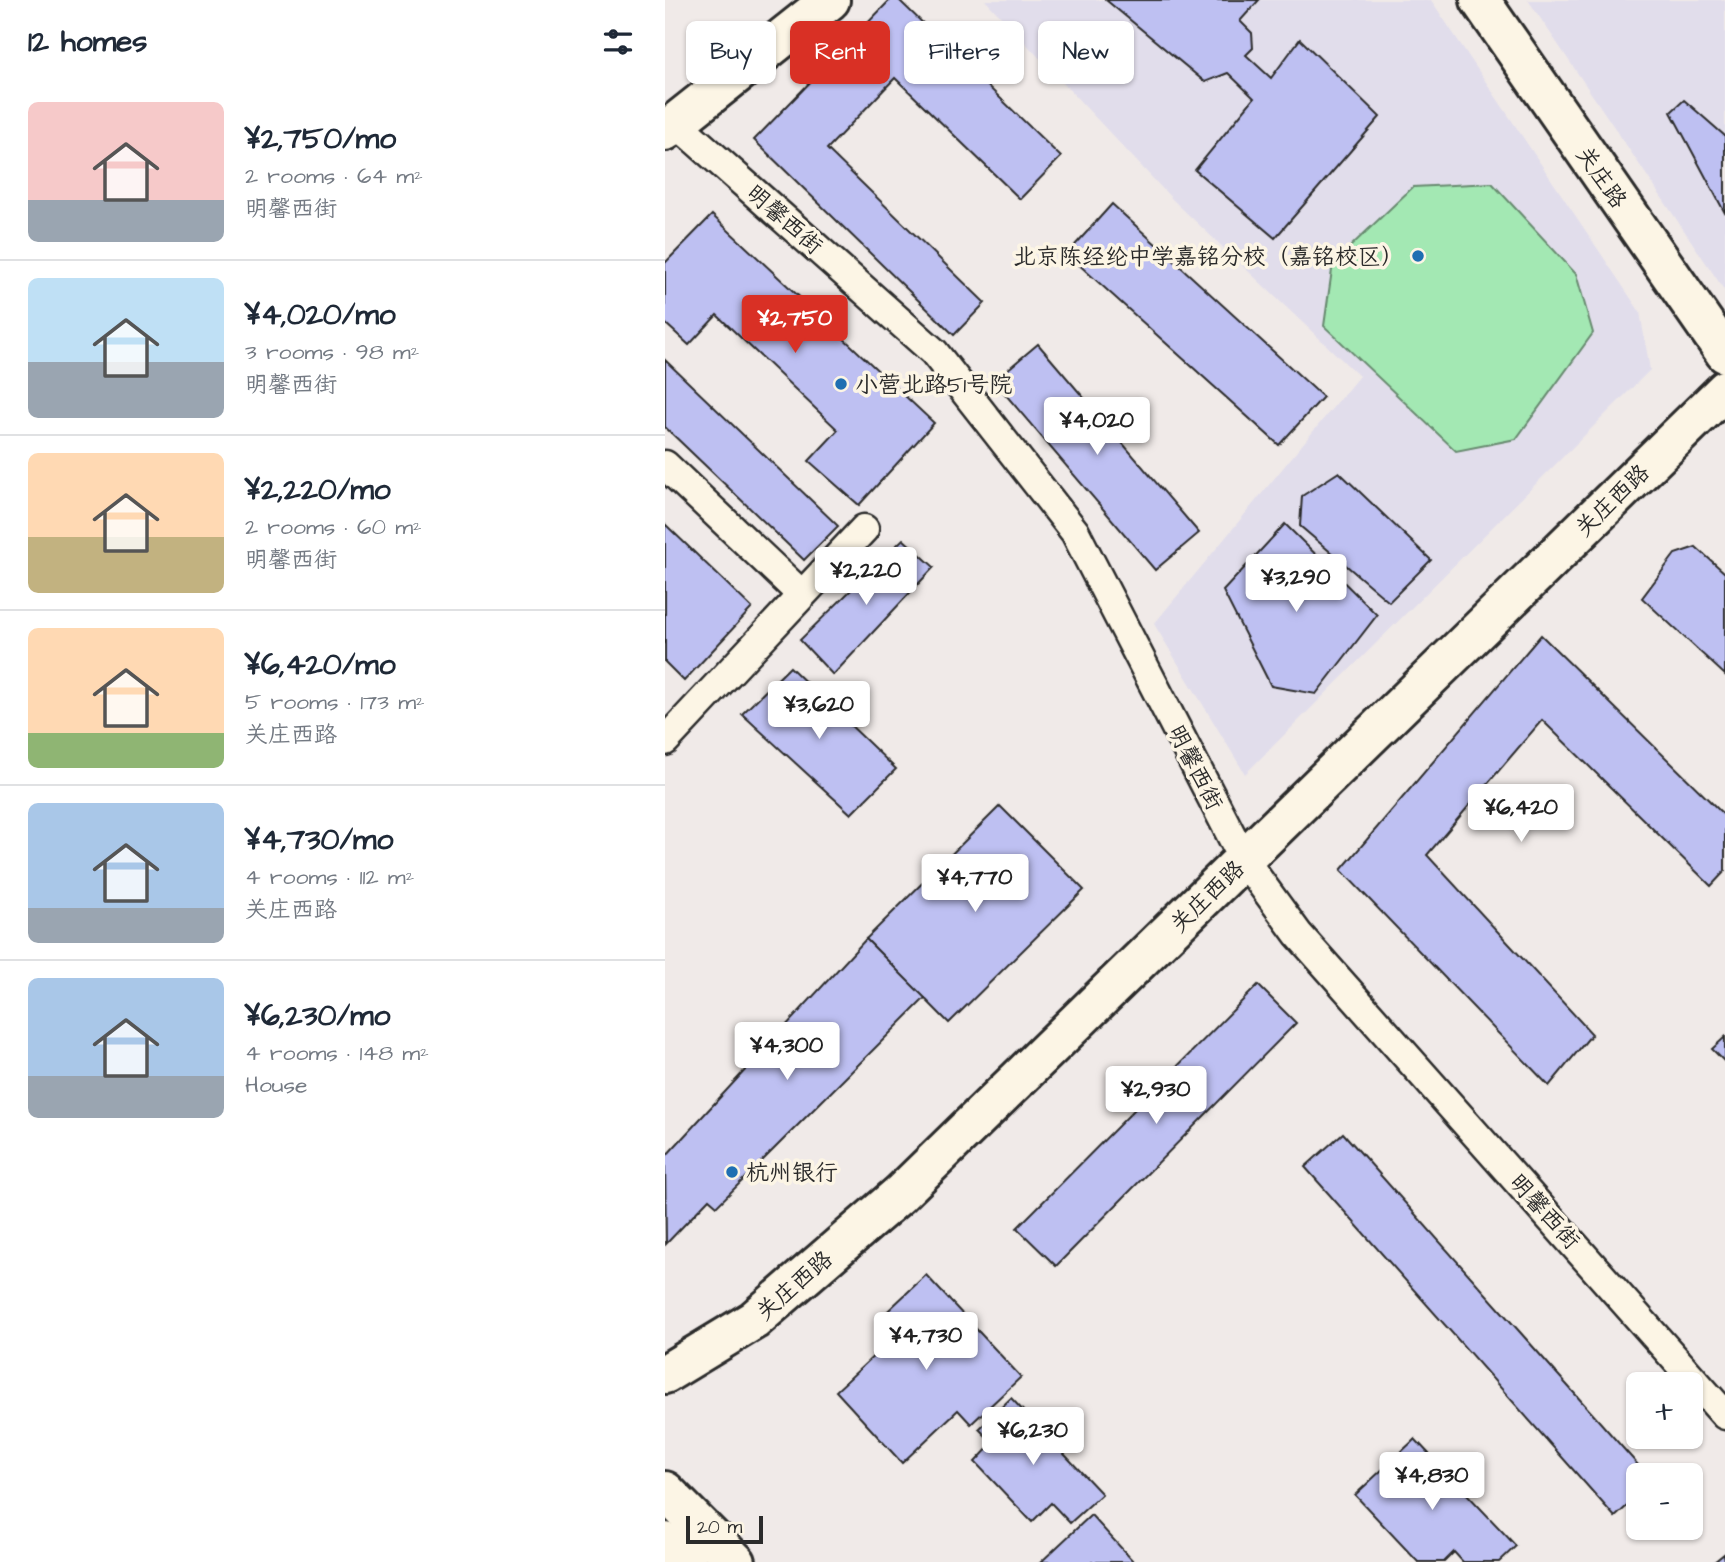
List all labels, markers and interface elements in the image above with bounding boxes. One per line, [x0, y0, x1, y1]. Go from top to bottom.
text: 12 homes [28, 21, 147, 63]
chip: Buy [686, 21, 776, 84]
chip: Rent [790, 21, 890, 84]
chip: Filters [904, 21, 1024, 84]
chip: New [1038, 21, 1134, 84]
icon: filters [599, 23, 637, 61]
text: ¥2,750/mo [245, 118, 396, 160]
icon: home [84, 130, 168, 214]
street label: 关庄路 [1568, 140, 1634, 215]
text: 2 rooms · 64 m² [245, 160, 423, 192]
street label: 明馨西街 [739, 178, 830, 262]
text: 明馨西街 [245, 193, 337, 225]
place label: 北京陈经纶中学嘉铭分校（嘉铭校区） [1013, 241, 1404, 273]
marker: 北京陈经纶中学嘉铭分校（嘉铭校区） [1410, 248, 1426, 264]
text: ¥4,020/mo [245, 294, 396, 336]
pin: ¥2,750 [738, 296, 852, 355]
text: ¥2,750 [758, 302, 832, 334]
icon: home [84, 306, 168, 390]
text: 3 rooms · 98 m² [245, 336, 419, 368]
text: 明馨西街 [245, 369, 337, 401]
place label: 小营北路51号院 [855, 369, 1012, 401]
marker: 小营北路51号院 [833, 376, 849, 392]
pin: ¥4,020 [1040, 398, 1154, 457]
text: ¥4,020 [1060, 404, 1134, 436]
street label: 关庄西路 [1568, 457, 1657, 544]
text: ¥2,220/mo [245, 469, 391, 511]
icon: home [84, 481, 168, 565]
text: 2 rooms · 60 m² [245, 511, 422, 543]
text: 明馨西街 [245, 544, 337, 576]
pin: ¥2,220 [809, 548, 923, 607]
text: ¥2,220 [831, 554, 901, 586]
pin: ¥3,290 [1239, 554, 1353, 614]
text: ¥3,290 [1262, 561, 1330, 593]
text: ¥6,420/mo [245, 644, 396, 686]
icon: home [84, 656, 168, 740]
pin: ¥3,620 [762, 682, 876, 741]
text: 5 rooms · 173 m² [245, 686, 425, 718]
text: ¥3,620 [784, 688, 854, 720]
text: 关庄西路 [245, 719, 337, 751]
street label: 明馨西街 [1160, 719, 1230, 816]
pin: ¥6,420 [1464, 784, 1578, 844]
text: ¥6,420 [1484, 791, 1558, 823]
text: ¥4,730/mo [245, 819, 393, 861]
icon: home [84, 831, 168, 915]
street label: 关庄西路 [1163, 853, 1252, 940]
pin: ¥4,770 [918, 855, 1032, 914]
text: 4 rooms · 112 m² [245, 861, 414, 893]
text: ¥4,770 [938, 861, 1012, 893]
text: 关庄西路 [245, 894, 337, 926]
text: ¥6,230/mo [245, 995, 390, 1037]
icon: home [84, 1006, 168, 1090]
pin: ¥4,300 [730, 1023, 844, 1082]
text: ¥4,300 [751, 1029, 823, 1061]
text: 4 rooms · 148 m² [245, 1037, 429, 1069]
pin: ¥2,930 [1099, 1066, 1213, 1126]
text: House [245, 1069, 308, 1101]
text: ¥2,930 [1122, 1073, 1190, 1105]
place label: 杭州银行 [746, 1157, 838, 1189]
marker: 杭州银行 [724, 1164, 740, 1180]
street label: 明馨西街 [1502, 1167, 1587, 1257]
street label: 关庄西路 [749, 1244, 840, 1328]
pin: ¥4,730 [869, 1312, 983, 1372]
text: ¥4,730 [890, 1319, 962, 1351]
map controls [1626, 1372, 1703, 1540]
button: + [1626, 1372, 1703, 1449]
pin: ¥6,230 [976, 1408, 1090, 1467]
text: ¥6,230 [998, 1414, 1068, 1446]
pin: ¥4,830 [1375, 1452, 1489, 1512]
text: ¥4,830 [1395, 1459, 1469, 1491]
button: − [1626, 1463, 1703, 1540]
scale bar [686, 1513, 763, 1545]
text: 20 m [697, 1514, 742, 1541]

